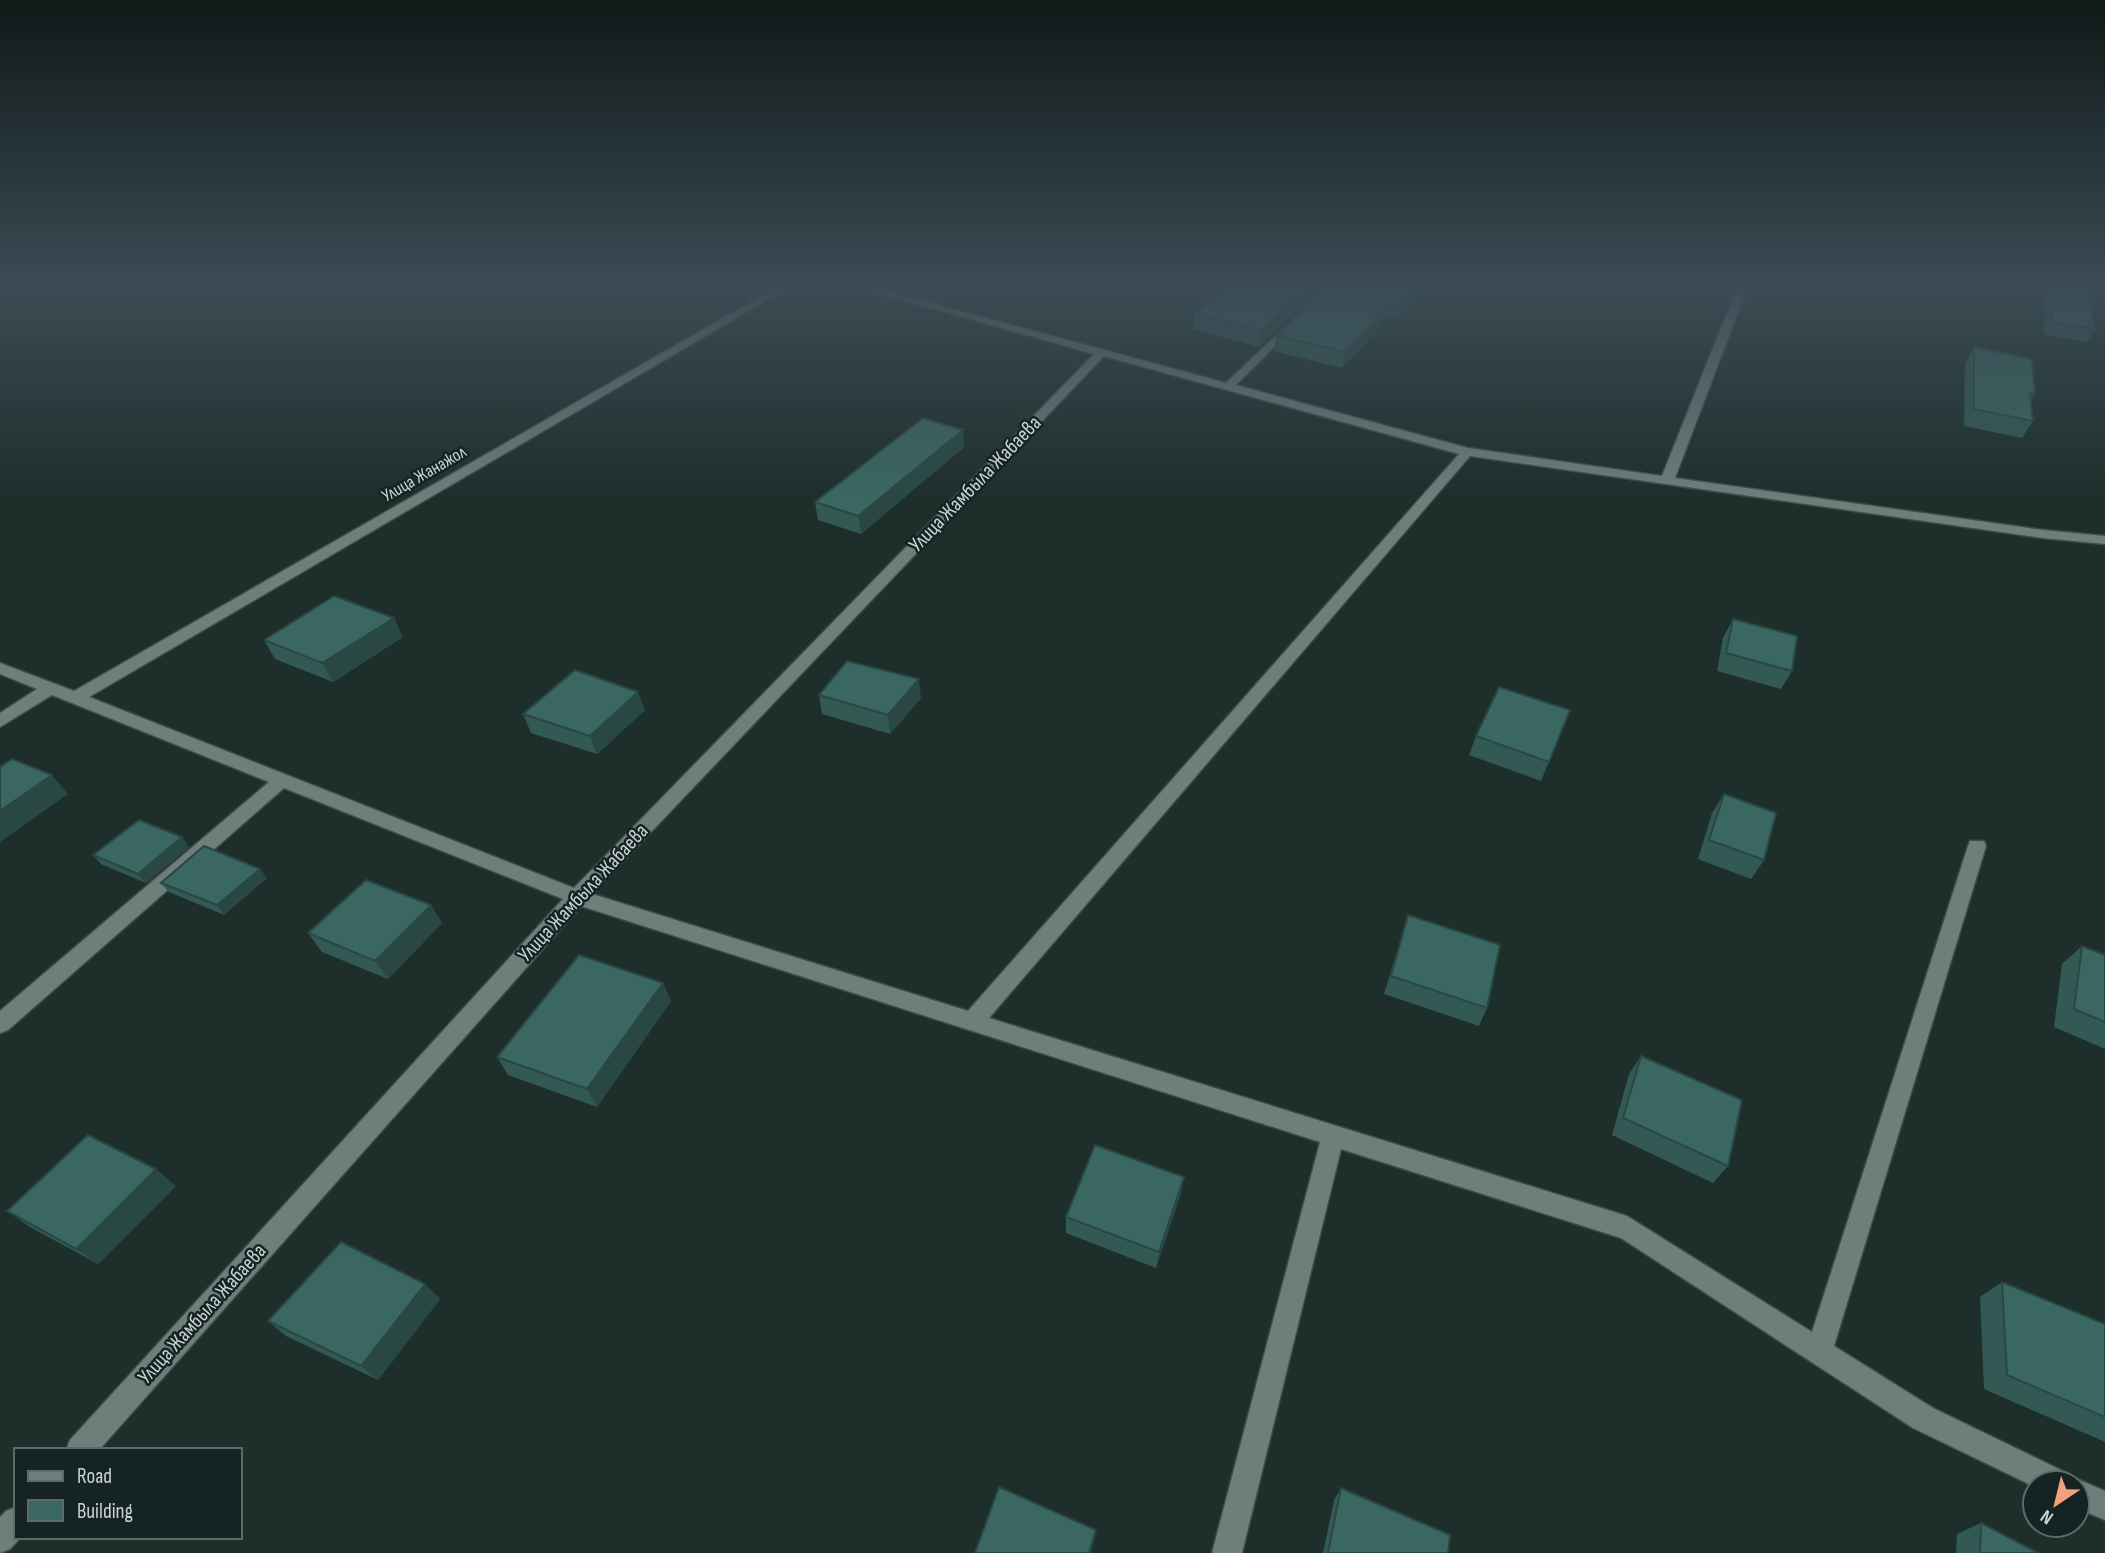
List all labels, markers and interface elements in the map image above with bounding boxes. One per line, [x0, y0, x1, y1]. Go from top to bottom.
street label: Улица Жамбыла Жабаева [904, 411, 1046, 557]
street label: Улица Жанажол [378, 441, 471, 507]
street label: Улица Жамбыла Жабаева [513, 819, 653, 967]
street label: Улица Жамбыла Жабаева [133, 1239, 271, 1389]
legend [14, 1448, 242, 1539]
text: Road [77, 1464, 112, 1489]
north arrow [2021, 1469, 2091, 1539]
text: Building [77, 1499, 133, 1524]
text: N [2036, 1504, 2058, 1529]

